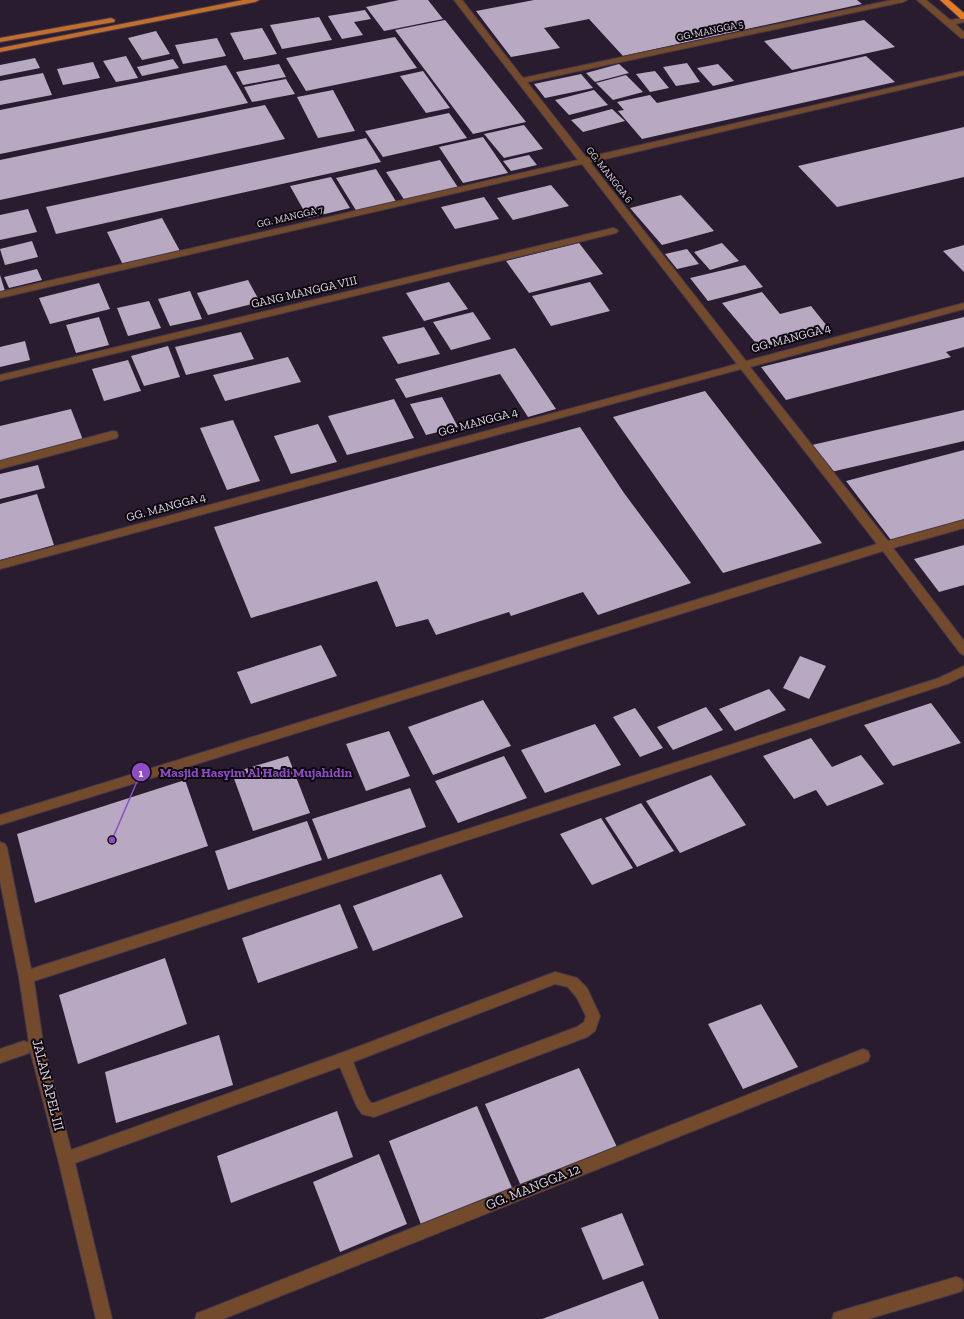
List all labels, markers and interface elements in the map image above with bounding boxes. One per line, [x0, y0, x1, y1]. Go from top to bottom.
street label: GG. MANGGA 5 [676, 18, 744, 44]
street label: GG. MANGGA 6 [583, 144, 635, 206]
street label: GG. MANGGA 7 [256, 203, 325, 230]
street label: GANG MANGGA VIII [250, 273, 358, 311]
street label: GG. MANGGA 4 [750, 321, 833, 355]
street label: GG. MANGGA 4 [437, 405, 520, 439]
street label: GG. MANGGA 4 [125, 490, 208, 524]
callout: Masjid Hasyim Al Hadi Mujahidin [131, 760, 360, 785]
text: Masjid Hasyim Al Hadi Mujahidin [160, 765, 353, 781]
text: 1 [139, 766, 144, 780]
street label: JALAN APEL III [28, 1037, 68, 1133]
street label: GG. MANGGA 12 [483, 1160, 583, 1214]

